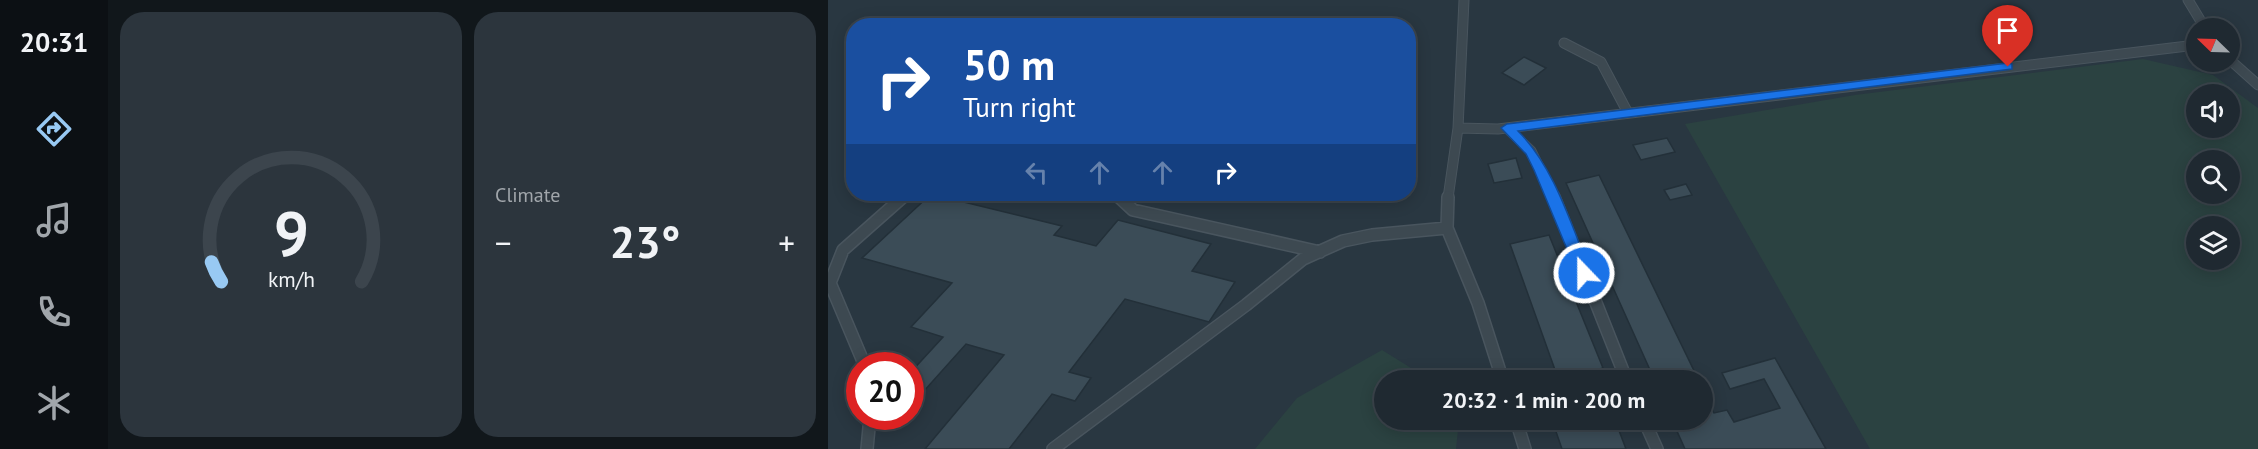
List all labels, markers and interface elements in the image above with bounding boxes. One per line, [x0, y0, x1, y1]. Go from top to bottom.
pin [1982, 5, 2033, 67]
icon: arrive [1991, 14, 2024, 47]
north arrow [2186, 18, 2240, 72]
map controls [2186, 18, 2240, 270]
text: 20:31 [20, 25, 88, 59]
text: 50 m [963, 37, 1055, 92]
icon: right [864, 42, 942, 120]
button: sound [2186, 84, 2240, 138]
text: Turn right [963, 90, 1076, 124]
icon: directions [33, 108, 75, 150]
button: search [2186, 150, 2240, 204]
icon: left [1020, 156, 1053, 189]
icon: ahead [1083, 156, 1116, 189]
icon: ahead [1146, 156, 1179, 189]
icon: right [1209, 156, 1242, 189]
text: Climate [495, 182, 561, 208]
text: 9 [273, 192, 309, 273]
icon: music [33, 199, 75, 241]
text: 23° [610, 212, 680, 270]
button: layers [2186, 216, 2240, 270]
text: − [495, 221, 512, 264]
text: + [778, 221, 795, 264]
position arrow [1552, 241, 1616, 305]
text: km/h [267, 265, 314, 293]
icon: phone [33, 291, 75, 333]
speed limit sign: 20 [846, 352, 924, 430]
icon: climate [33, 382, 75, 424]
text: 20:32 · 1 min · 200 m [1442, 386, 1645, 414]

